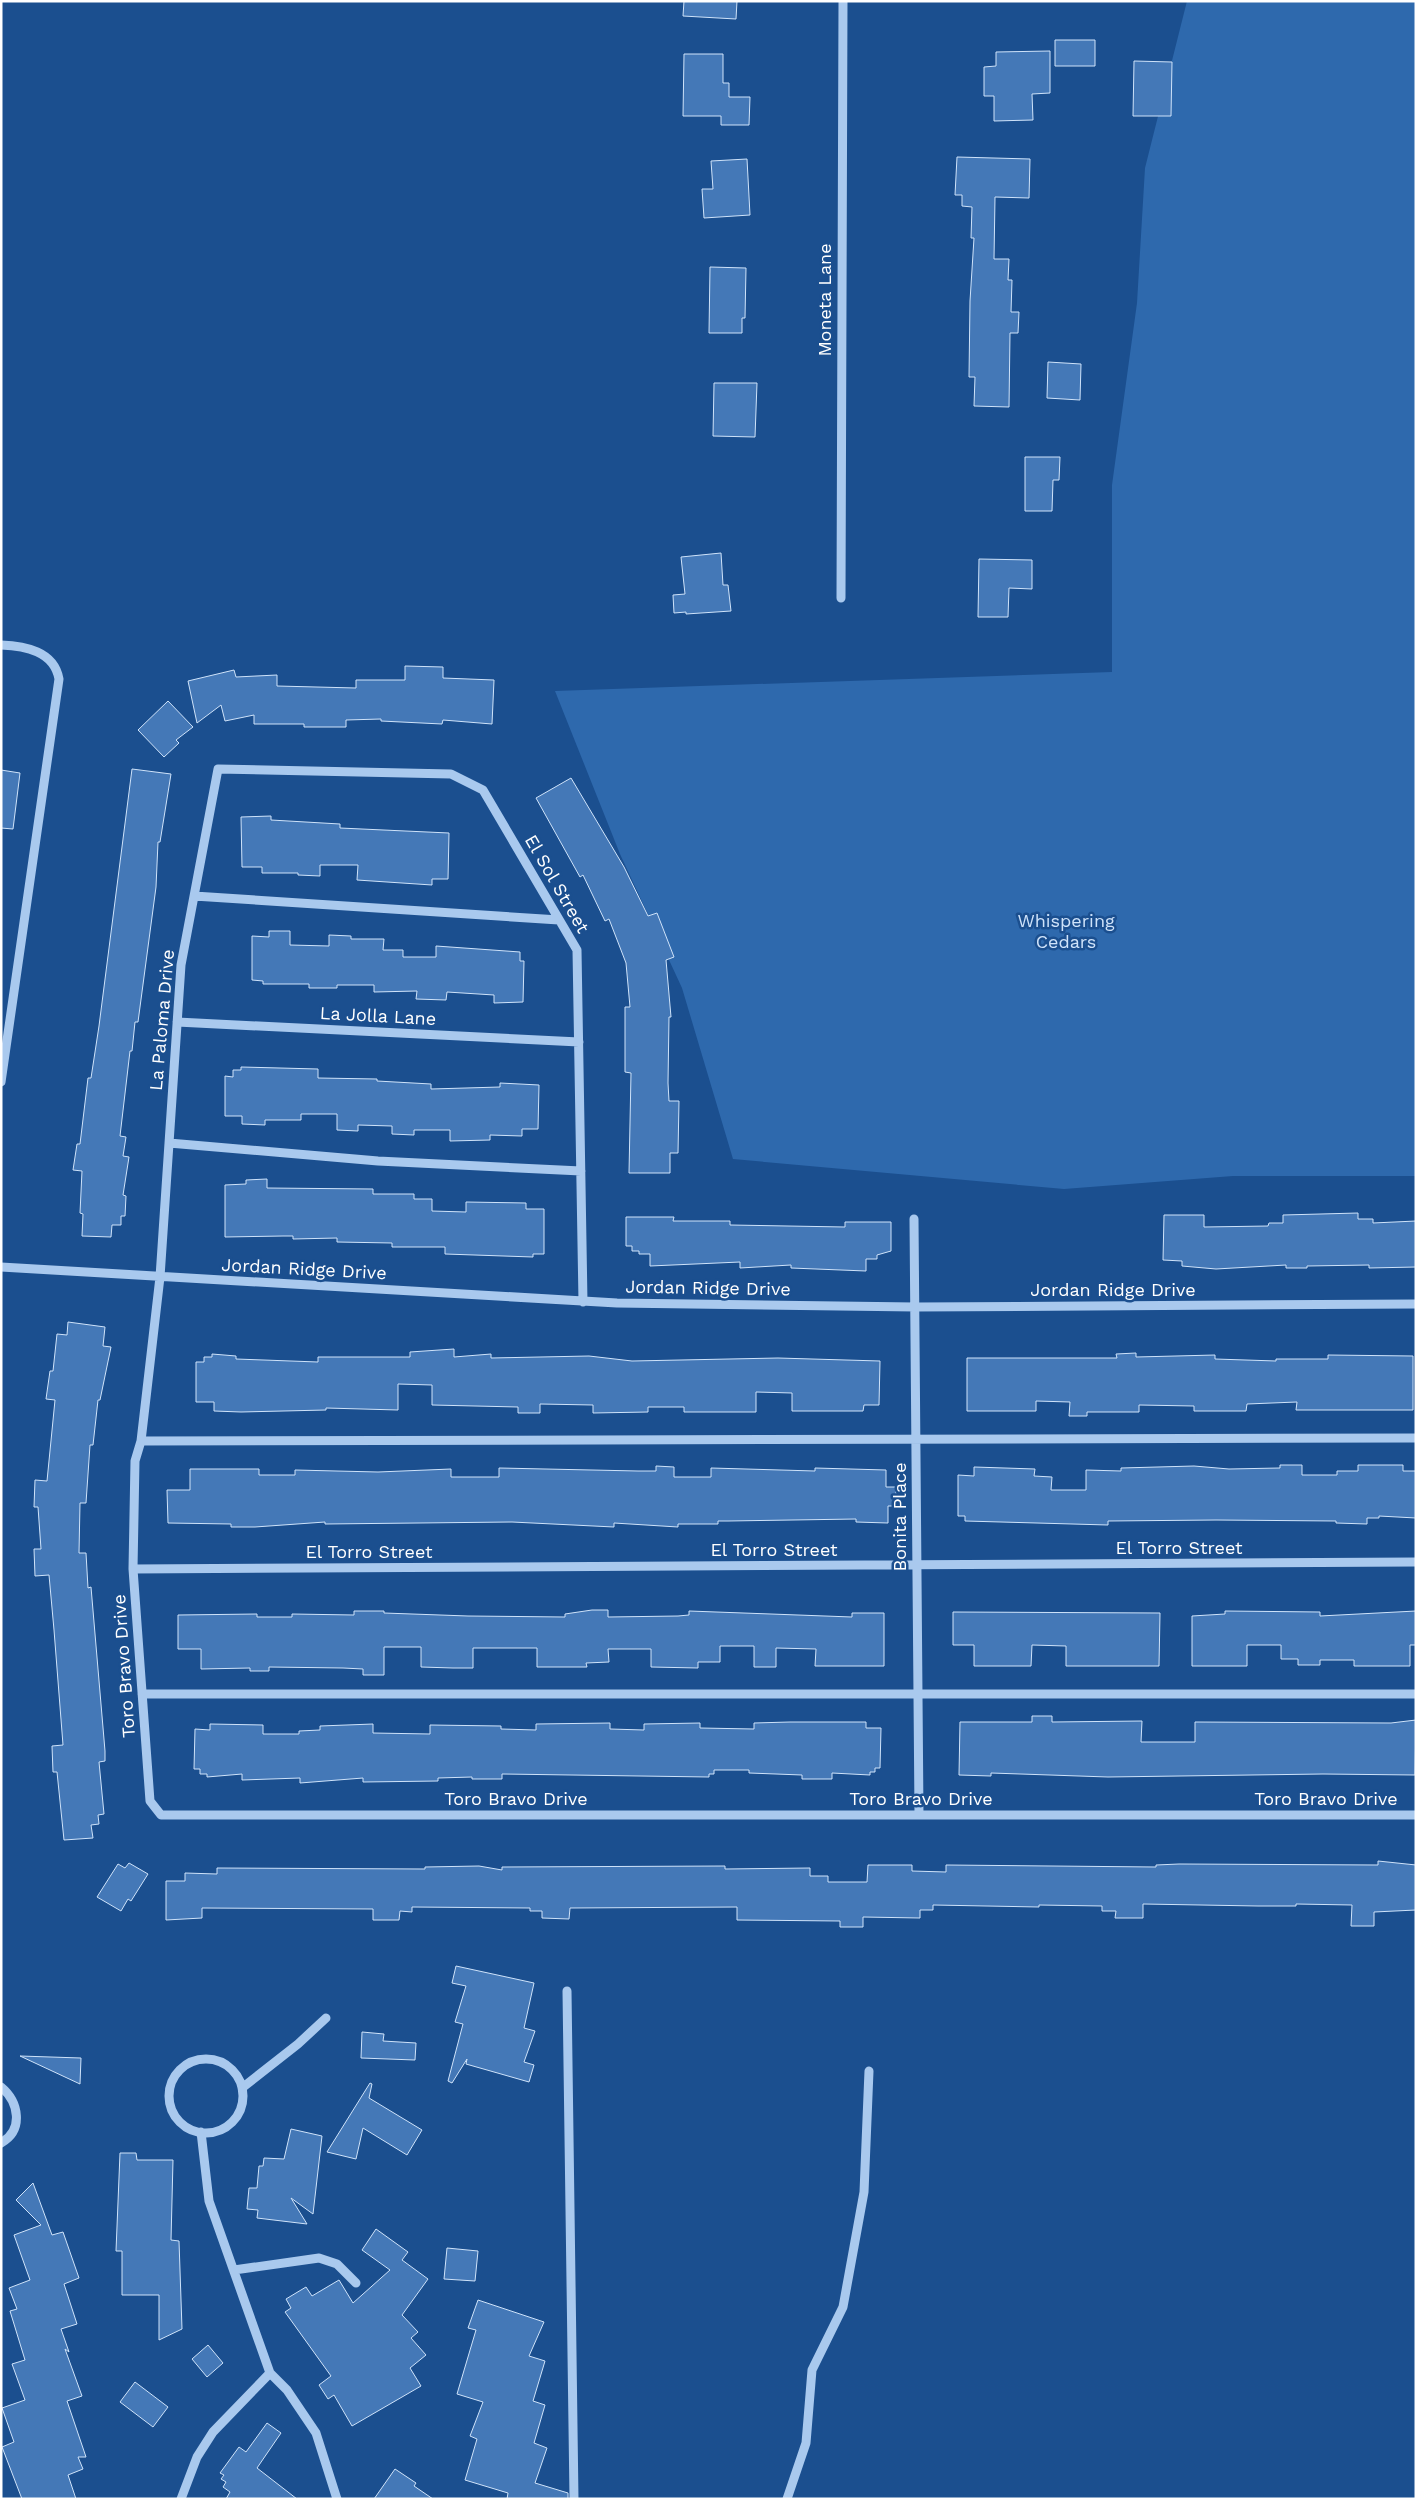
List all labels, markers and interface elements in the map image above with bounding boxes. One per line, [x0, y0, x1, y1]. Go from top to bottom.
street label: Moneta Lane [814, 243, 835, 357]
street label: El Sol Street [521, 831, 594, 937]
park label: Whispering Cedars [1017, 910, 1115, 952]
street label: La Paloma Drive [145, 948, 178, 1092]
street label: La Jolla Lane [319, 1002, 437, 1029]
street label: Jordan Ridge Drive [221, 1254, 387, 1283]
street label: Jordan Ridge Drive [625, 1276, 791, 1299]
street label: Jordan Ridge Drive [1030, 1279, 1196, 1300]
street label: Bonita Place [889, 1462, 910, 1572]
street label: El Torro Street [1115, 1537, 1243, 1558]
street label: El Torro Street [710, 1539, 838, 1560]
street label: El Torro Street [305, 1541, 433, 1562]
street label: Toro Bravo Drive [108, 1594, 139, 1738]
street label: Toro Bravo Drive [444, 1788, 588, 1809]
street label: Toro Bravo Drive [849, 1788, 993, 1809]
street label: Toro Bravo Drive [1254, 1788, 1398, 1809]

